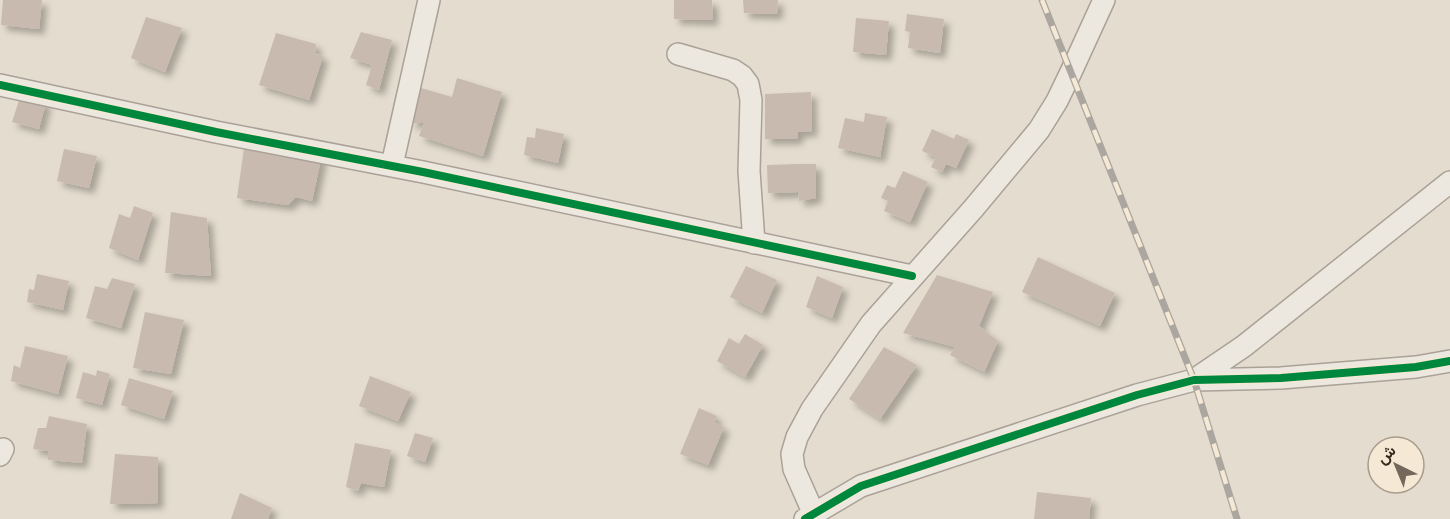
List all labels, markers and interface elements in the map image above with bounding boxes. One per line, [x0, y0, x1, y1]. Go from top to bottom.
north arrow [1366, 435, 1426, 495]
text: ش [1372, 440, 1400, 468]

